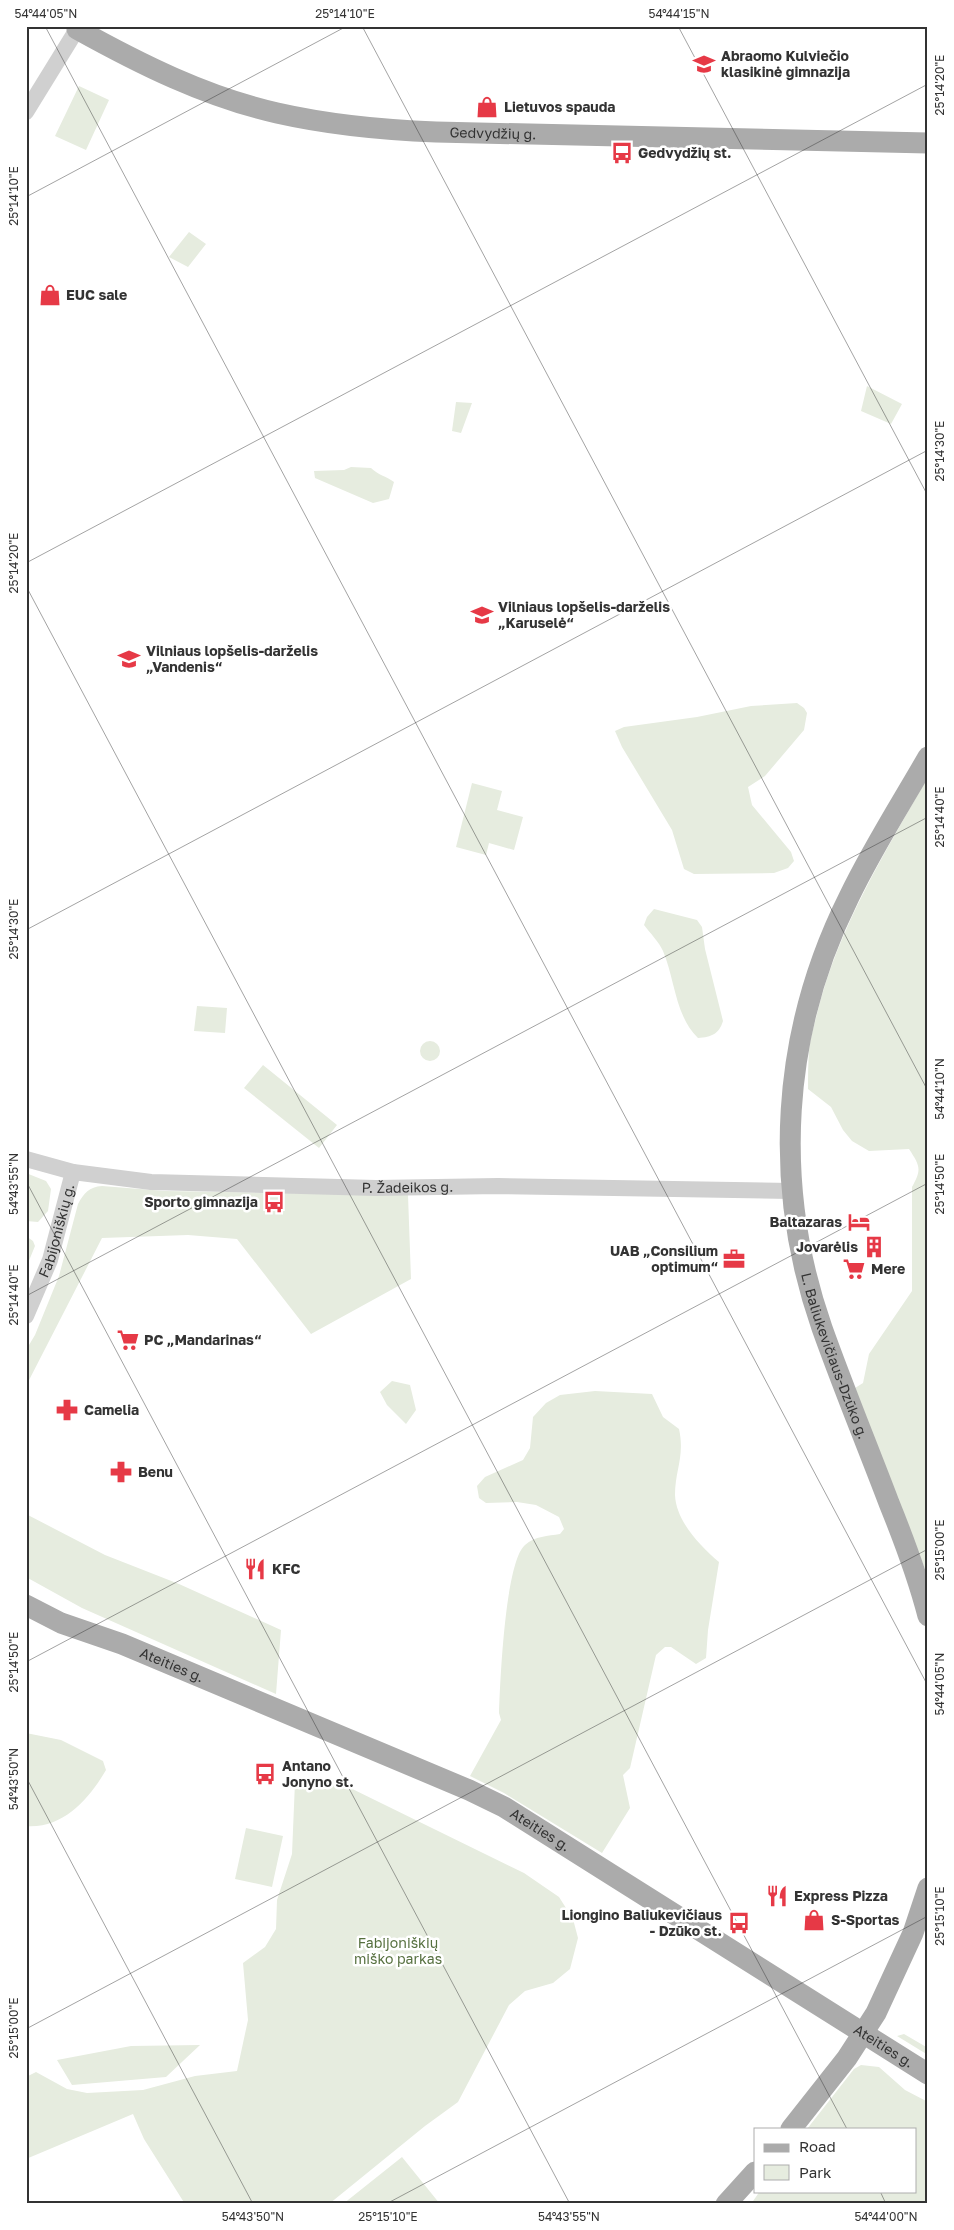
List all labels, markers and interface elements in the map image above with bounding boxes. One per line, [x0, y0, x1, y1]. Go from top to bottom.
text: 54°44'05"N [15, 6, 77, 21]
text: 25°14'10"E [315, 6, 375, 21]
text: 54°44'15"N [648, 6, 710, 21]
place label: Abraomo Kulviečio klasikinė gimnazija [721, 47, 850, 80]
school or university icon: Abraomo Kulviečio klasikinė gimnazija [691, 51, 717, 77]
text: 25°14'20"E [932, 55, 947, 115]
shop icon: Lietuvos spauda [474, 94, 500, 120]
place label: Lietuvos spauda [504, 98, 615, 115]
street label: Gedvydžių g. [449, 123, 537, 142]
bus stop icon: Gedvydžių st. [609, 140, 635, 166]
place label: Gedvydžių st. [638, 144, 732, 161]
text: 25°14'10"E [6, 166, 21, 226]
shop icon: EUC sale [37, 282, 63, 308]
place label: EUC sale [66, 286, 127, 303]
text: 25°14'30"E [932, 421, 947, 481]
text: 25°14'20"E [6, 533, 21, 593]
place label: Vilniaus lopšelis-darželis „Karuselė“ [498, 598, 670, 631]
school or university icon: Vilniaus lopšelis-darželis „Karuselė“ [469, 602, 495, 628]
place label: Vilniaus lopšelis-darželis „Vandenis“ [146, 642, 318, 675]
school or university icon: Vilniaus lopšelis-darželis „Vandenis“ [116, 646, 142, 672]
text: 25°14'40"E [932, 786, 947, 848]
text: 25°14'30"E [6, 899, 21, 959]
text: 54°44'10"N [932, 1058, 947, 1120]
text: 54°43'55"N [6, 1153, 21, 1215]
text: 25°14'50"E [932, 1154, 947, 1214]
street label: P. Žadeikos g. [362, 1178, 453, 1196]
street label: Fabijoniškių g. [34, 1182, 78, 1280]
bus stop icon: Sporto gimnazija [261, 1189, 287, 1215]
place label: Sporto gimnazija [144, 1193, 258, 1210]
hotel icon: Baltazaras [846, 1209, 872, 1235]
place label: Baltazaras [769, 1213, 842, 1230]
building icon: Jovarėlis [861, 1234, 887, 1260]
place label: Jovarėlis [796, 1238, 858, 1255]
place label: UAB „Consilium optimum“ [610, 1242, 718, 1275]
office icon: UAB „Consilium optimum“ [721, 1246, 747, 1272]
supermarket icon: Mere [841, 1256, 867, 1282]
place label: Mere [871, 1260, 905, 1277]
text: 25°14'40"E [6, 1264, 21, 1326]
street label: L. Baliukevičiaus-Dzūko g. [798, 1271, 872, 1441]
supermarket icon: PC „Mandarinas“ [115, 1327, 141, 1353]
place label: PC „Mandarinas“ [144, 1331, 261, 1348]
pharmacy icon: Camelia [54, 1397, 80, 1423]
place label: Camelia [84, 1401, 139, 1418]
pharmacy icon: Benu [108, 1459, 134, 1485]
place label: Benu [138, 1463, 173, 1480]
text: 25°15'00"E [932, 1520, 947, 1580]
restaurant icon: KFC [242, 1556, 268, 1582]
place label: KFC [272, 1560, 300, 1577]
text: 25°14'50"E [6, 1632, 21, 1692]
street label: Ateities g. [138, 1644, 207, 1685]
text: 54°44'05"N [932, 1653, 947, 1715]
text: 54°43'50"N [6, 1748, 21, 1810]
place label: Antano Jonyno st. [282, 1757, 354, 1790]
bus stop icon: Antano Jonyno st. [252, 1761, 278, 1787]
street label: Ateities g. [507, 1804, 574, 1855]
restaurant icon: Express Pizza [764, 1883, 790, 1909]
text: 25°15'10"E [932, 1886, 947, 1946]
place label: Express Pizza [794, 1887, 888, 1904]
place label: Liongino Baliukevičiaus - Dzūko st. [561, 1906, 722, 1939]
shop icon: S-Sportas [801, 1907, 827, 1933]
bus stop icon: Liongino Baliukevičiaus - Dzūko st. [726, 1910, 752, 1936]
place label: S-Sportas [831, 1911, 900, 1928]
park label: Fabijoniškių miško parkas [354, 1934, 442, 1967]
text: 25°15'00"E [6, 1998, 21, 2058]
street label: Ateities g. [851, 2021, 917, 2071]
legend [754, 2128, 916, 2192]
text: Road [799, 2137, 836, 2155]
text: Park [799, 2163, 832, 2181]
text: 54°43'50"N [222, 2209, 284, 2224]
text: 25°15'10"E [358, 2209, 418, 2224]
text: 54°43'55"N [538, 2209, 600, 2224]
text: 54°44'00"N [854, 2209, 918, 2224]

